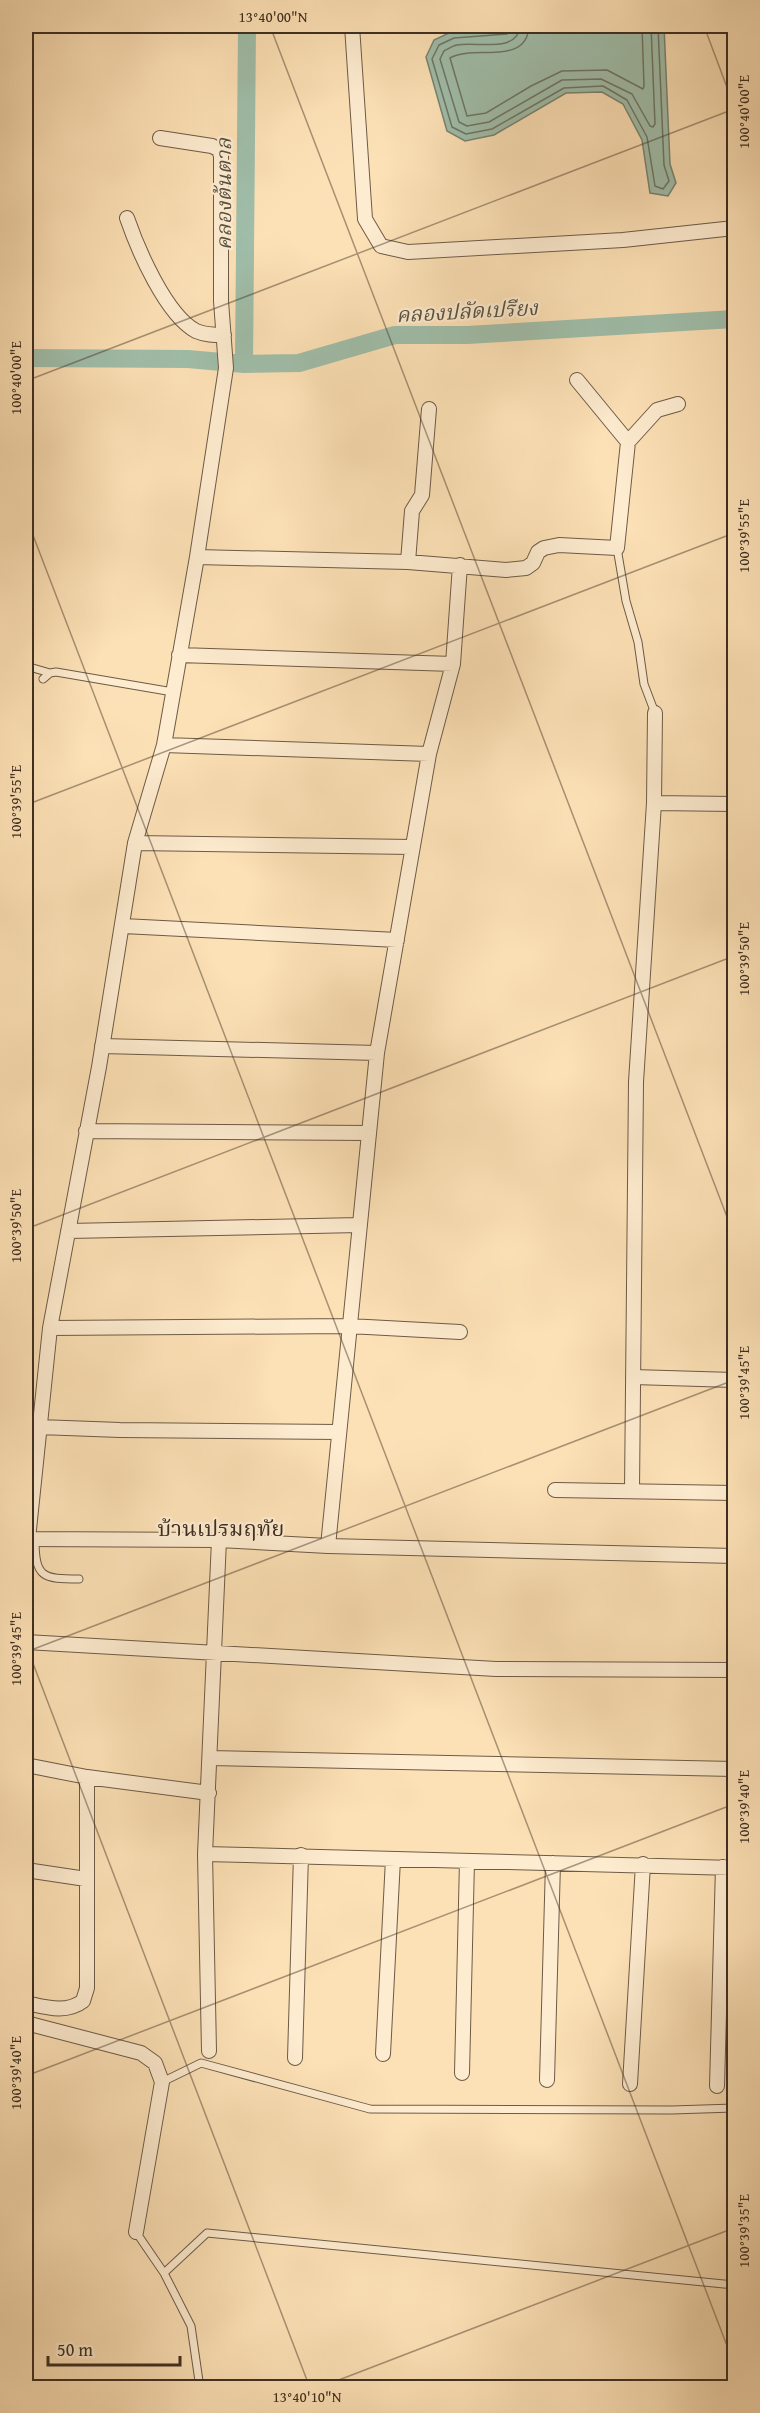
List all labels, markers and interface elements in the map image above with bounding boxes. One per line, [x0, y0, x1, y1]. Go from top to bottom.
text: 13°40'00"N [239, 6, 308, 27]
text: 100°40'00"E [733, 75, 754, 149]
water label: คลองต้นตาล [208, 137, 239, 250]
water label: คลองปลัดเปรียง [395, 292, 540, 330]
text: 100°40'00"E [5, 341, 26, 415]
text: 100°39'55"E [733, 499, 754, 573]
text: 100°39'55"E [5, 765, 26, 839]
text: 100°39'50"E [733, 922, 754, 996]
text: 100°39'50"E [5, 1189, 26, 1263]
text: 100°39'45"E [733, 1346, 754, 1420]
district label: บ้านเปรมฤทัย [158, 1512, 284, 1544]
text: 100°39'45"E [5, 1612, 26, 1686]
text: 100°39'40"E [733, 1770, 754, 1844]
text: 100°39'40"E [5, 2036, 26, 2110]
text: 100°39'35"E [733, 2194, 754, 2268]
scale bar [48, 2329, 180, 2367]
text: 50 m [57, 2336, 93, 2363]
text: 13°40'10"N [273, 2386, 342, 2407]

